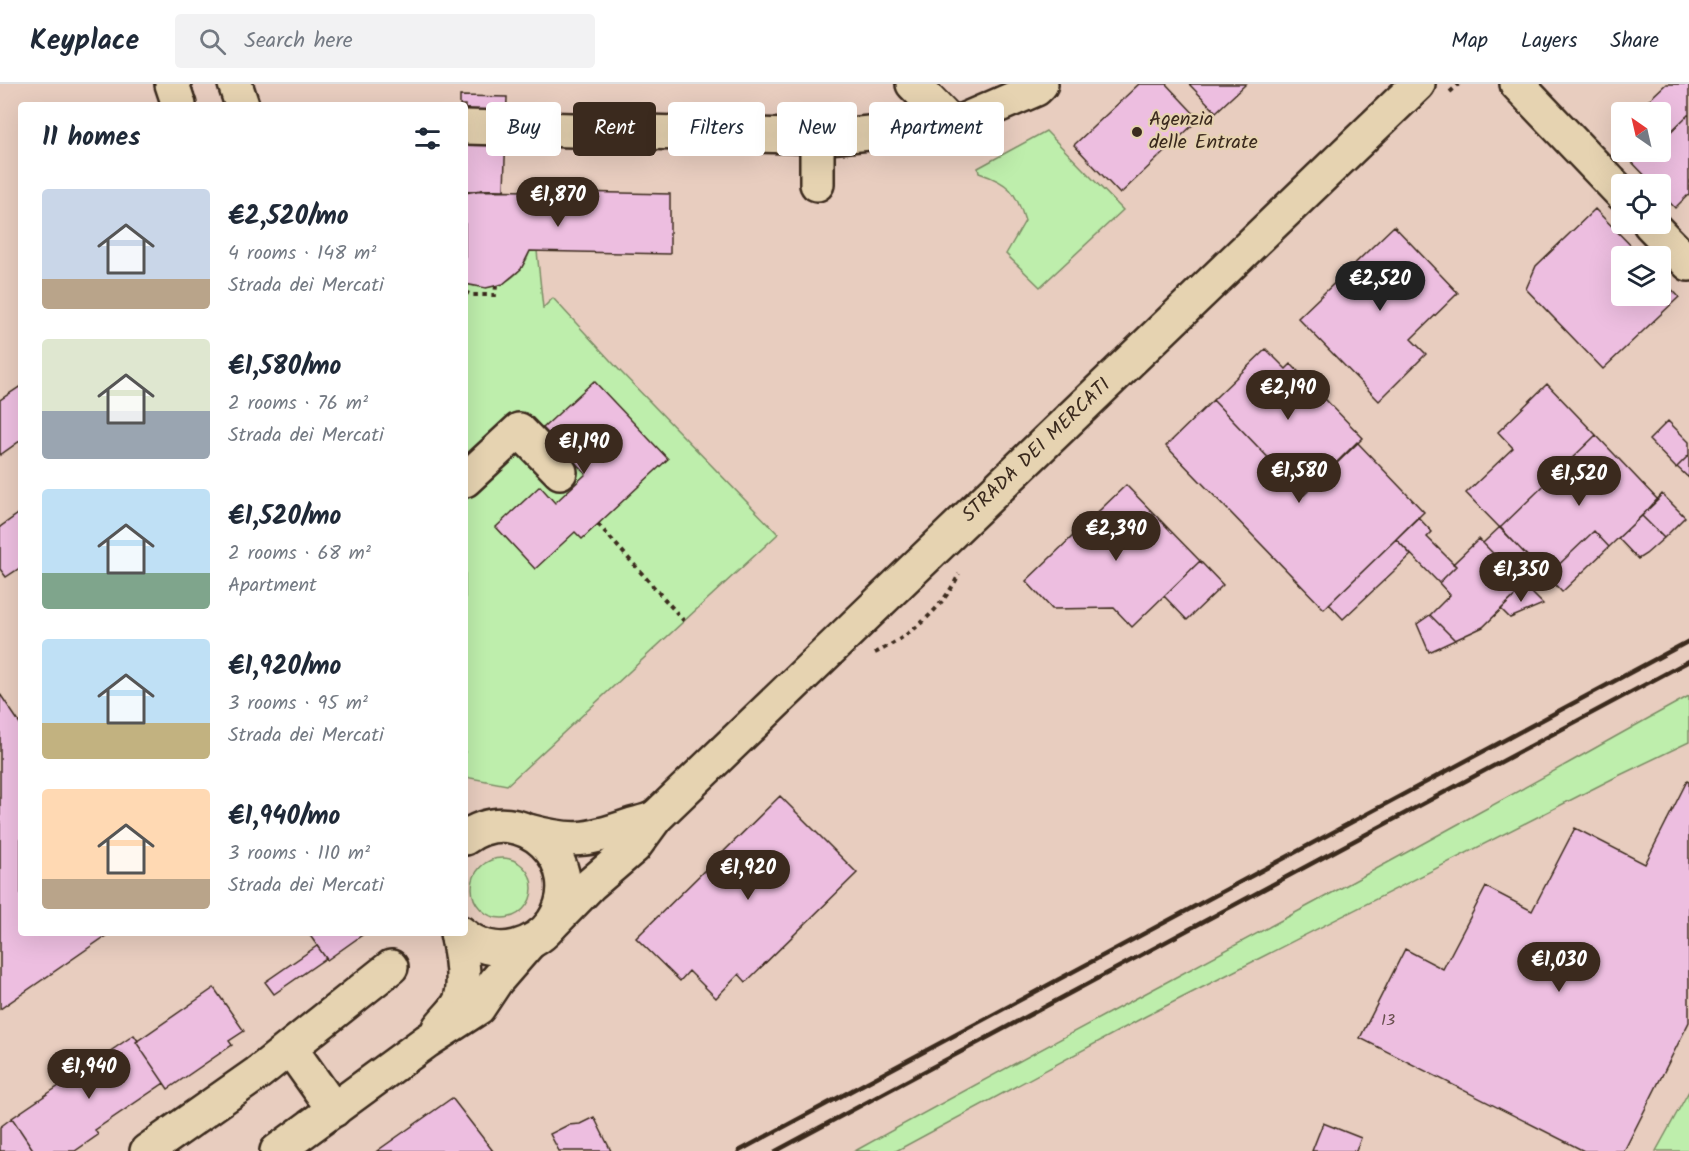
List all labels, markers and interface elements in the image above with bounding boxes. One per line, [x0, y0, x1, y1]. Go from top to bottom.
search box [175, 14, 595, 68]
text: Keyplace [30, 19, 139, 64]
text: Search here [244, 24, 353, 59]
icon: search [196, 25, 229, 58]
text: Map [1451, 25, 1488, 58]
text: Layers [1521, 25, 1577, 58]
text: Share [1610, 25, 1659, 58]
chip: Buy [486, 102, 561, 156]
chip: Rent [573, 102, 656, 156]
chip: Filters [668, 102, 765, 156]
chip: New [777, 102, 857, 156]
chip: Apartment [869, 102, 1004, 156]
north arrow [1611, 102, 1671, 162]
map controls [1611, 102, 1671, 306]
place label: Agenzia delle Entrate [1149, 104, 1258, 159]
text: 11 homes [42, 117, 140, 159]
icon: filters [411, 122, 444, 155]
marker: Agenzia delle Entrate [1130, 125, 1144, 139]
button: locate [1611, 174, 1671, 234]
pin: €1,870 [509, 177, 607, 228]
text: €1,870 [530, 180, 586, 212]
text: €2,520/mo [228, 196, 349, 238]
icon: home [90, 213, 162, 285]
text: 4 rooms · 148 m² [228, 238, 376, 270]
button: layers [1611, 246, 1671, 306]
pin: €2,520 [1331, 261, 1429, 312]
text: €2,520 [1349, 264, 1411, 296]
text: Strada dei Mercati [228, 270, 384, 302]
text: €1,580/mo [228, 346, 341, 388]
icon: home [90, 363, 162, 435]
pin: €2,190 [1239, 370, 1337, 421]
street label: STRADA DEI MERCATI [955, 371, 1119, 531]
text: €2,190 [1260, 373, 1316, 405]
text: 2 rooms · 76 m² [228, 388, 368, 420]
text: Strada dei Mercati [228, 420, 384, 452]
pin: €1,190 [535, 424, 633, 475]
text: €1,190 [559, 427, 609, 459]
pin: €1,580 [1250, 453, 1348, 504]
text: €1,580 [1271, 456, 1327, 488]
pin: €1,520 [1530, 456, 1628, 507]
text: €1,520 [1551, 459, 1607, 491]
text: €1,520/mo [228, 496, 341, 538]
pin: €2,390 [1067, 511, 1165, 562]
icon: home [90, 513, 162, 585]
text: €2,390 [1086, 514, 1146, 546]
text: 2 rooms · 68 m² [228, 538, 371, 570]
pin: €1,350 [1472, 552, 1570, 603]
text: €1,350 [1493, 555, 1549, 587]
text: Apartment [228, 570, 317, 602]
text: €1,920/mo [228, 646, 341, 688]
icon: home [90, 663, 162, 735]
text: 3 rooms · 95 m² [228, 688, 368, 720]
text: Strada dei Mercati [228, 720, 384, 752]
text: €1,940/mo [228, 796, 340, 838]
icon: home [90, 813, 162, 885]
text: 3 rooms · 110 m² [228, 838, 370, 870]
pin: €1,920 [699, 850, 797, 901]
text: €1,920 [720, 853, 776, 885]
text: Strada dei Mercati [228, 870, 384, 902]
pin: €1,030 [1510, 942, 1608, 993]
text: €1,030 [1531, 945, 1587, 977]
house number: 13 [1381, 1008, 1395, 1033]
pin: €1,940 [40, 1049, 138, 1100]
text: €1,940 [61, 1052, 117, 1084]

